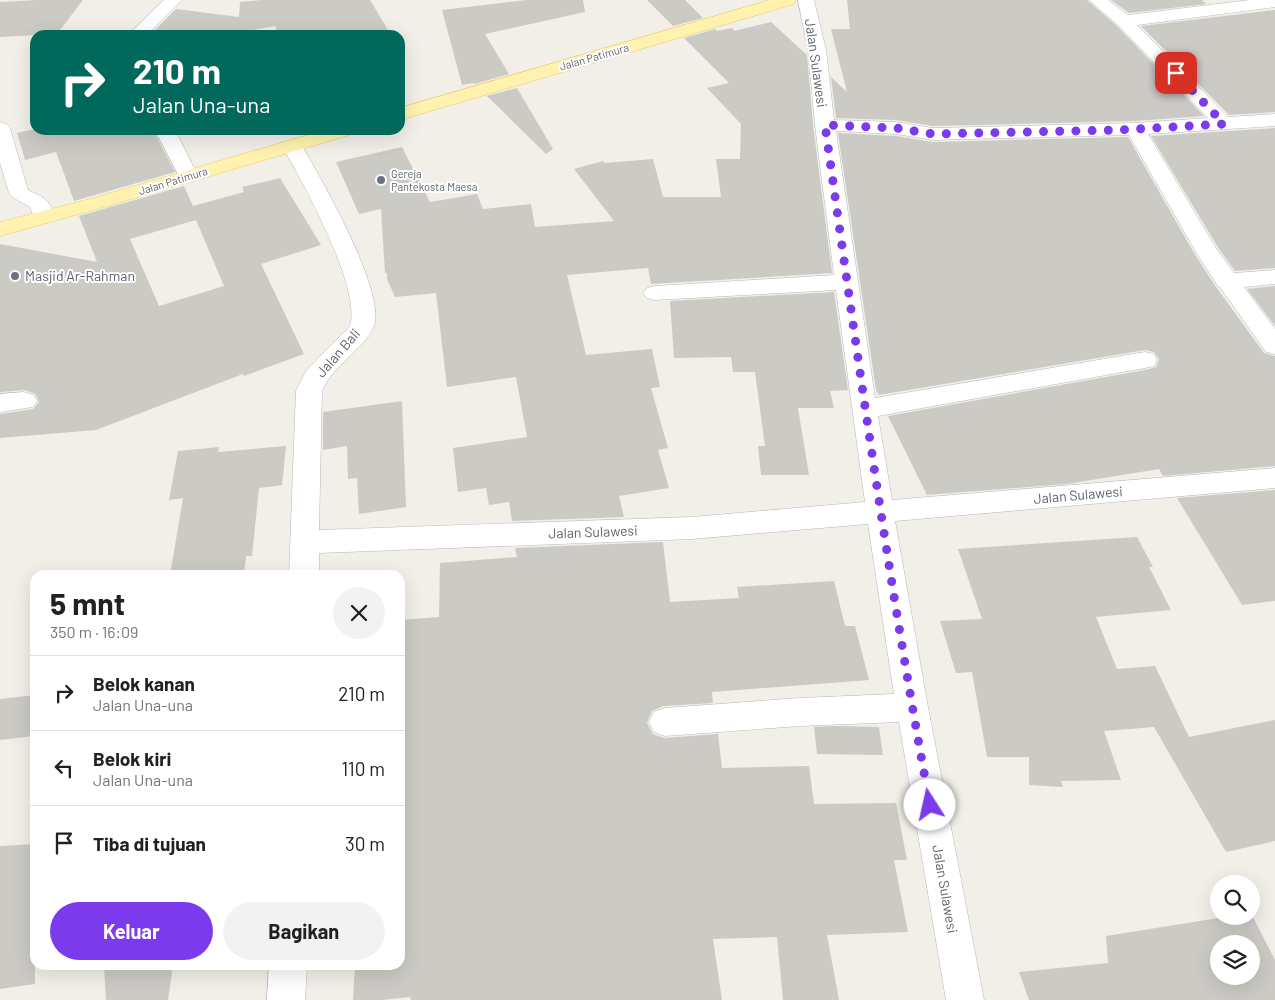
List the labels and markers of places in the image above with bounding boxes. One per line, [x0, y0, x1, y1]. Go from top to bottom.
pin [1155, 52, 1197, 94]
place label: Gereja Pantekosta Maesa [391, 167, 477, 193]
marker: Gereja Pantekosta Maesa [375, 174, 387, 186]
place label: Masjid Ar-Rahman [25, 267, 135, 284]
marker: Masjid Ar-Rahman [9, 270, 21, 282]

